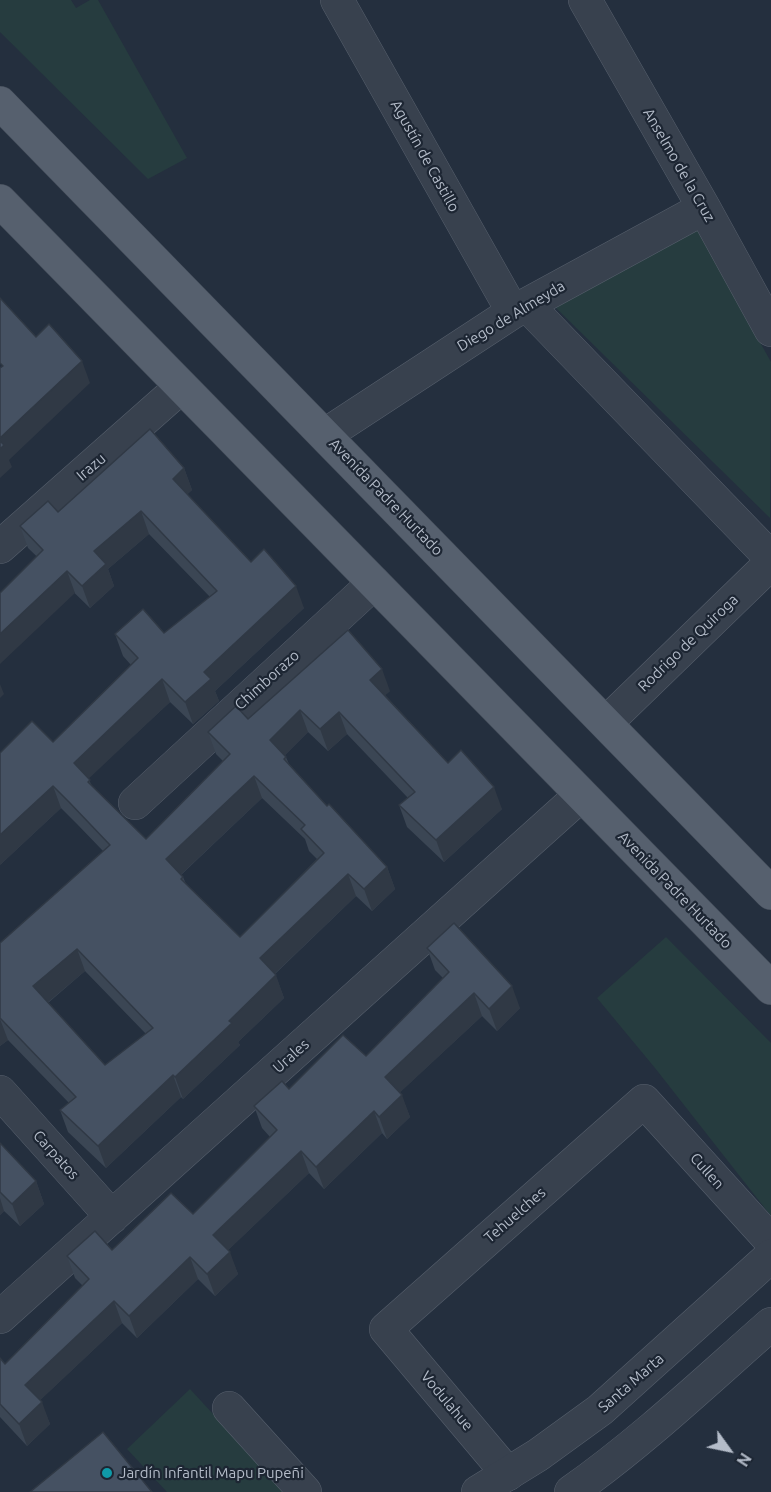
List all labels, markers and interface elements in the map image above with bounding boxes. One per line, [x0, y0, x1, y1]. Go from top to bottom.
street label: Agustín de Castillo [387, 97, 463, 215]
street label: Anselmo de la Cruz [639, 105, 719, 225]
street label: Diego de Almeyda [454, 277, 568, 355]
street label: Avenida Padre Hurtado [325, 435, 447, 559]
street label: Irazu [73, 449, 109, 485]
street label: Rodrigo de Quiroga [634, 591, 742, 695]
street label: Chimborazo [231, 646, 303, 714]
street label: Avenida Padre Hurtado [614, 828, 736, 952]
street label: Urales [269, 1035, 313, 1077]
street label: Carpatos [29, 1127, 83, 1183]
street label: Cullen [686, 1149, 728, 1193]
street label: Tehuelches [481, 1183, 549, 1247]
street label: Santa Marta [594, 1350, 668, 1416]
street label: Vodulahue [417, 1368, 477, 1434]
north arrow [699, 1420, 759, 1480]
text: N [733, 1450, 755, 1470]
place label: Jardín Infantil Mapu Pupeñi [119, 1464, 304, 1482]
marker: Jardín Infantil Mapu Pupeñi [100, 1466, 114, 1480]

